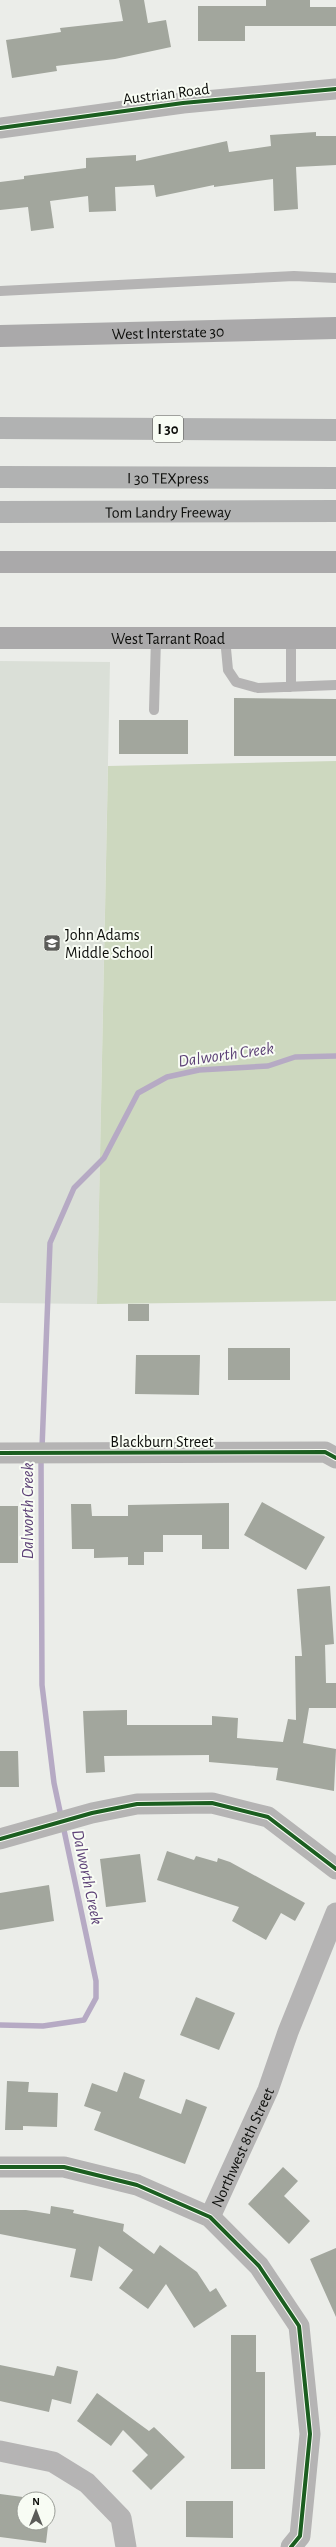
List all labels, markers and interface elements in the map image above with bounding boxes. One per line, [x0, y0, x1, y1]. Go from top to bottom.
street label: Austrian Road [122, 81, 210, 107]
street label: West Interstate 30 [111, 324, 225, 342]
road number: I 30 [153, 416, 183, 442]
street label: I 30 TEXpress [127, 470, 209, 487]
street label: Tom Landry Freeway [105, 504, 231, 521]
street label: West Tarrant Road [111, 631, 225, 647]
place label: John Adams Middle School [65, 927, 153, 961]
school or university icon: John Adams Middle School [42, 933, 62, 953]
water label: Dalworth Creek [177, 1039, 275, 1070]
street label: Blackburn Street [110, 1434, 214, 1450]
water label: Dalworth Creek [19, 1463, 36, 1559]
water label: Dalworth Creek [69, 1828, 106, 1926]
street label: Northwest 8th Street [209, 2085, 277, 2210]
north arrow [16, 2491, 56, 2531]
text: N [32, 2496, 40, 2507]

